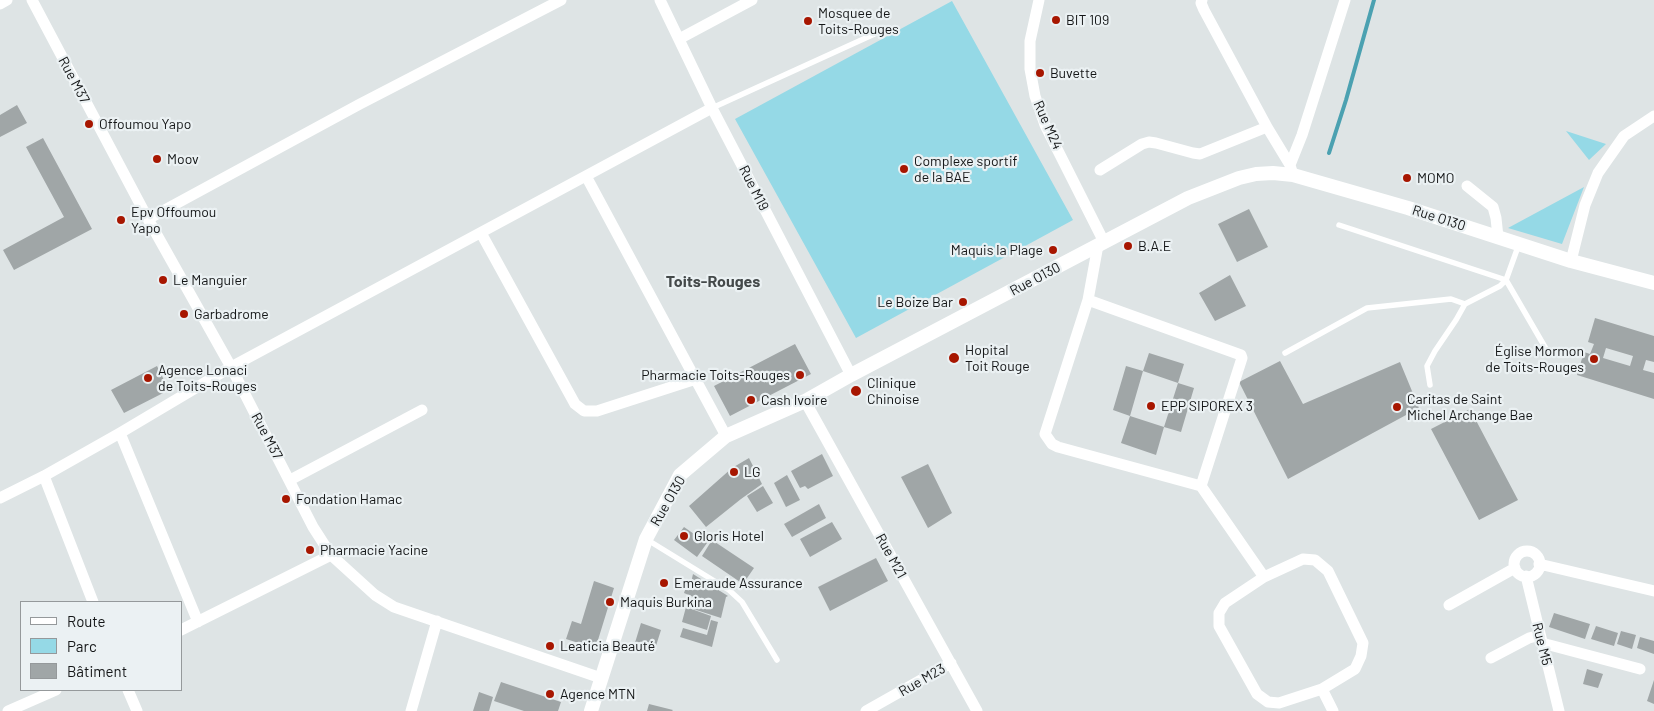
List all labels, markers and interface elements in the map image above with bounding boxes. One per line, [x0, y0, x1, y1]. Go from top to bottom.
place label: Mosquee de Toits-Rouges [818, 5, 899, 38]
place label: BIT 109 [1066, 12, 1109, 28]
marker: BIT 109 [1050, 14, 1062, 26]
marker: Mosquee de Toits-Rouges [802, 15, 814, 27]
street label: Rue M37 [55, 54, 93, 106]
place label: Buvette [1050, 65, 1097, 81]
marker: Buvette [1034, 67, 1046, 79]
street label: Rue M24 [1030, 98, 1066, 152]
place label: Offoumou Yapo [99, 116, 191, 132]
marker: Offoumou Yapo [83, 118, 95, 130]
place label: Moov [167, 151, 199, 167]
marker: Moov [151, 153, 163, 165]
place label: Complexe sportif de la BAE [914, 153, 1017, 186]
street label: Rue M19 [735, 163, 773, 213]
marker: Complexe sportif de la BAE [898, 163, 910, 175]
place label: MOMO [1417, 170, 1454, 186]
marker: MOMO [1401, 172, 1413, 184]
street label: Rue O130 [1410, 202, 1468, 234]
place label: Epv Offoumou Yapo [131, 204, 216, 236]
marker: Epv Offoumou Yapo [115, 214, 127, 226]
place label: B.A.E [1138, 238, 1171, 254]
marker: B.A.E [1122, 240, 1134, 252]
place label: Maquis la Plage [951, 242, 1043, 258]
marker: Maquis la Plage [1047, 244, 1059, 256]
street label: Rue O130 [1007, 259, 1063, 299]
place label: Le Manguier [173, 272, 247, 288]
district label: Toits-Rouges [666, 272, 760, 292]
marker: Le Manguier [157, 274, 169, 286]
place label: Le Boize Bar [877, 294, 953, 310]
marker: Le Boize Bar [957, 296, 969, 308]
place label: Garbadrome [194, 306, 269, 322]
marker: Garbadrome [178, 308, 190, 320]
place label: Hopital Toit Rouge [965, 342, 1030, 374]
place label: Église Mormon de Toits-Rouges [1485, 343, 1584, 376]
marker: Hopital Toit Rouge [947, 351, 961, 365]
marker: Église Mormon de Toits-Rouges [1588, 353, 1600, 365]
place label: Agence Lonaci de Toits-Rouges [158, 362, 257, 394]
place label: Pharmacie Toits-Rouges [641, 367, 790, 383]
marker: Pharmacie Toits-Rouges [794, 369, 806, 381]
marker: Agence Lonaci de Toits-Rouges [142, 372, 154, 384]
place label: Clinique Chinoise [867, 375, 919, 408]
marker: Clinique Chinoise [849, 384, 863, 398]
place label: Caritas de Saint Michel Archange Bae [1407, 391, 1533, 424]
place label: Cash Ivoire [761, 392, 827, 408]
marker: Cash Ivoire [745, 394, 757, 406]
place label: EPP SIPOREX 3 [1161, 398, 1253, 414]
marker: EPP SIPOREX 3 [1145, 400, 1157, 412]
marker: Caritas de Saint Michel Archange Bae [1391, 401, 1403, 413]
street label: Rue M37 [248, 410, 286, 462]
place label: LG [744, 464, 760, 480]
marker: LG [728, 466, 740, 478]
street label: Rue O130 [647, 473, 689, 529]
place label: Fondation Hamac [296, 491, 402, 507]
marker: Fondation Hamac [280, 493, 292, 505]
place label: Gloris Hotel [694, 528, 764, 544]
marker: Gloris Hotel [678, 530, 690, 542]
street label: Rue M21 [872, 531, 910, 581]
place label: Pharmacie Yacine [320, 542, 428, 558]
marker: Pharmacie Yacine [304, 544, 316, 556]
place label: Emeraude Assurance [674, 575, 803, 591]
marker: Emeraude Assurance [658, 577, 670, 589]
place label: Maquis Burkina [620, 594, 712, 610]
marker: Maquis Burkina [604, 596, 616, 608]
legend [20, 601, 182, 691]
text: Route [67, 612, 106, 630]
street label: Rue M5 [1529, 621, 1555, 667]
text: Parc [67, 637, 97, 655]
place label: Leaticia Beauté [560, 638, 655, 654]
marker: Leaticia Beauté [544, 640, 556, 652]
street label: Rue M23 [896, 660, 948, 700]
text: Bâtiment [67, 662, 127, 680]
place label: Agence MTN [560, 686, 636, 702]
marker: Agence MTN [544, 688, 556, 700]

